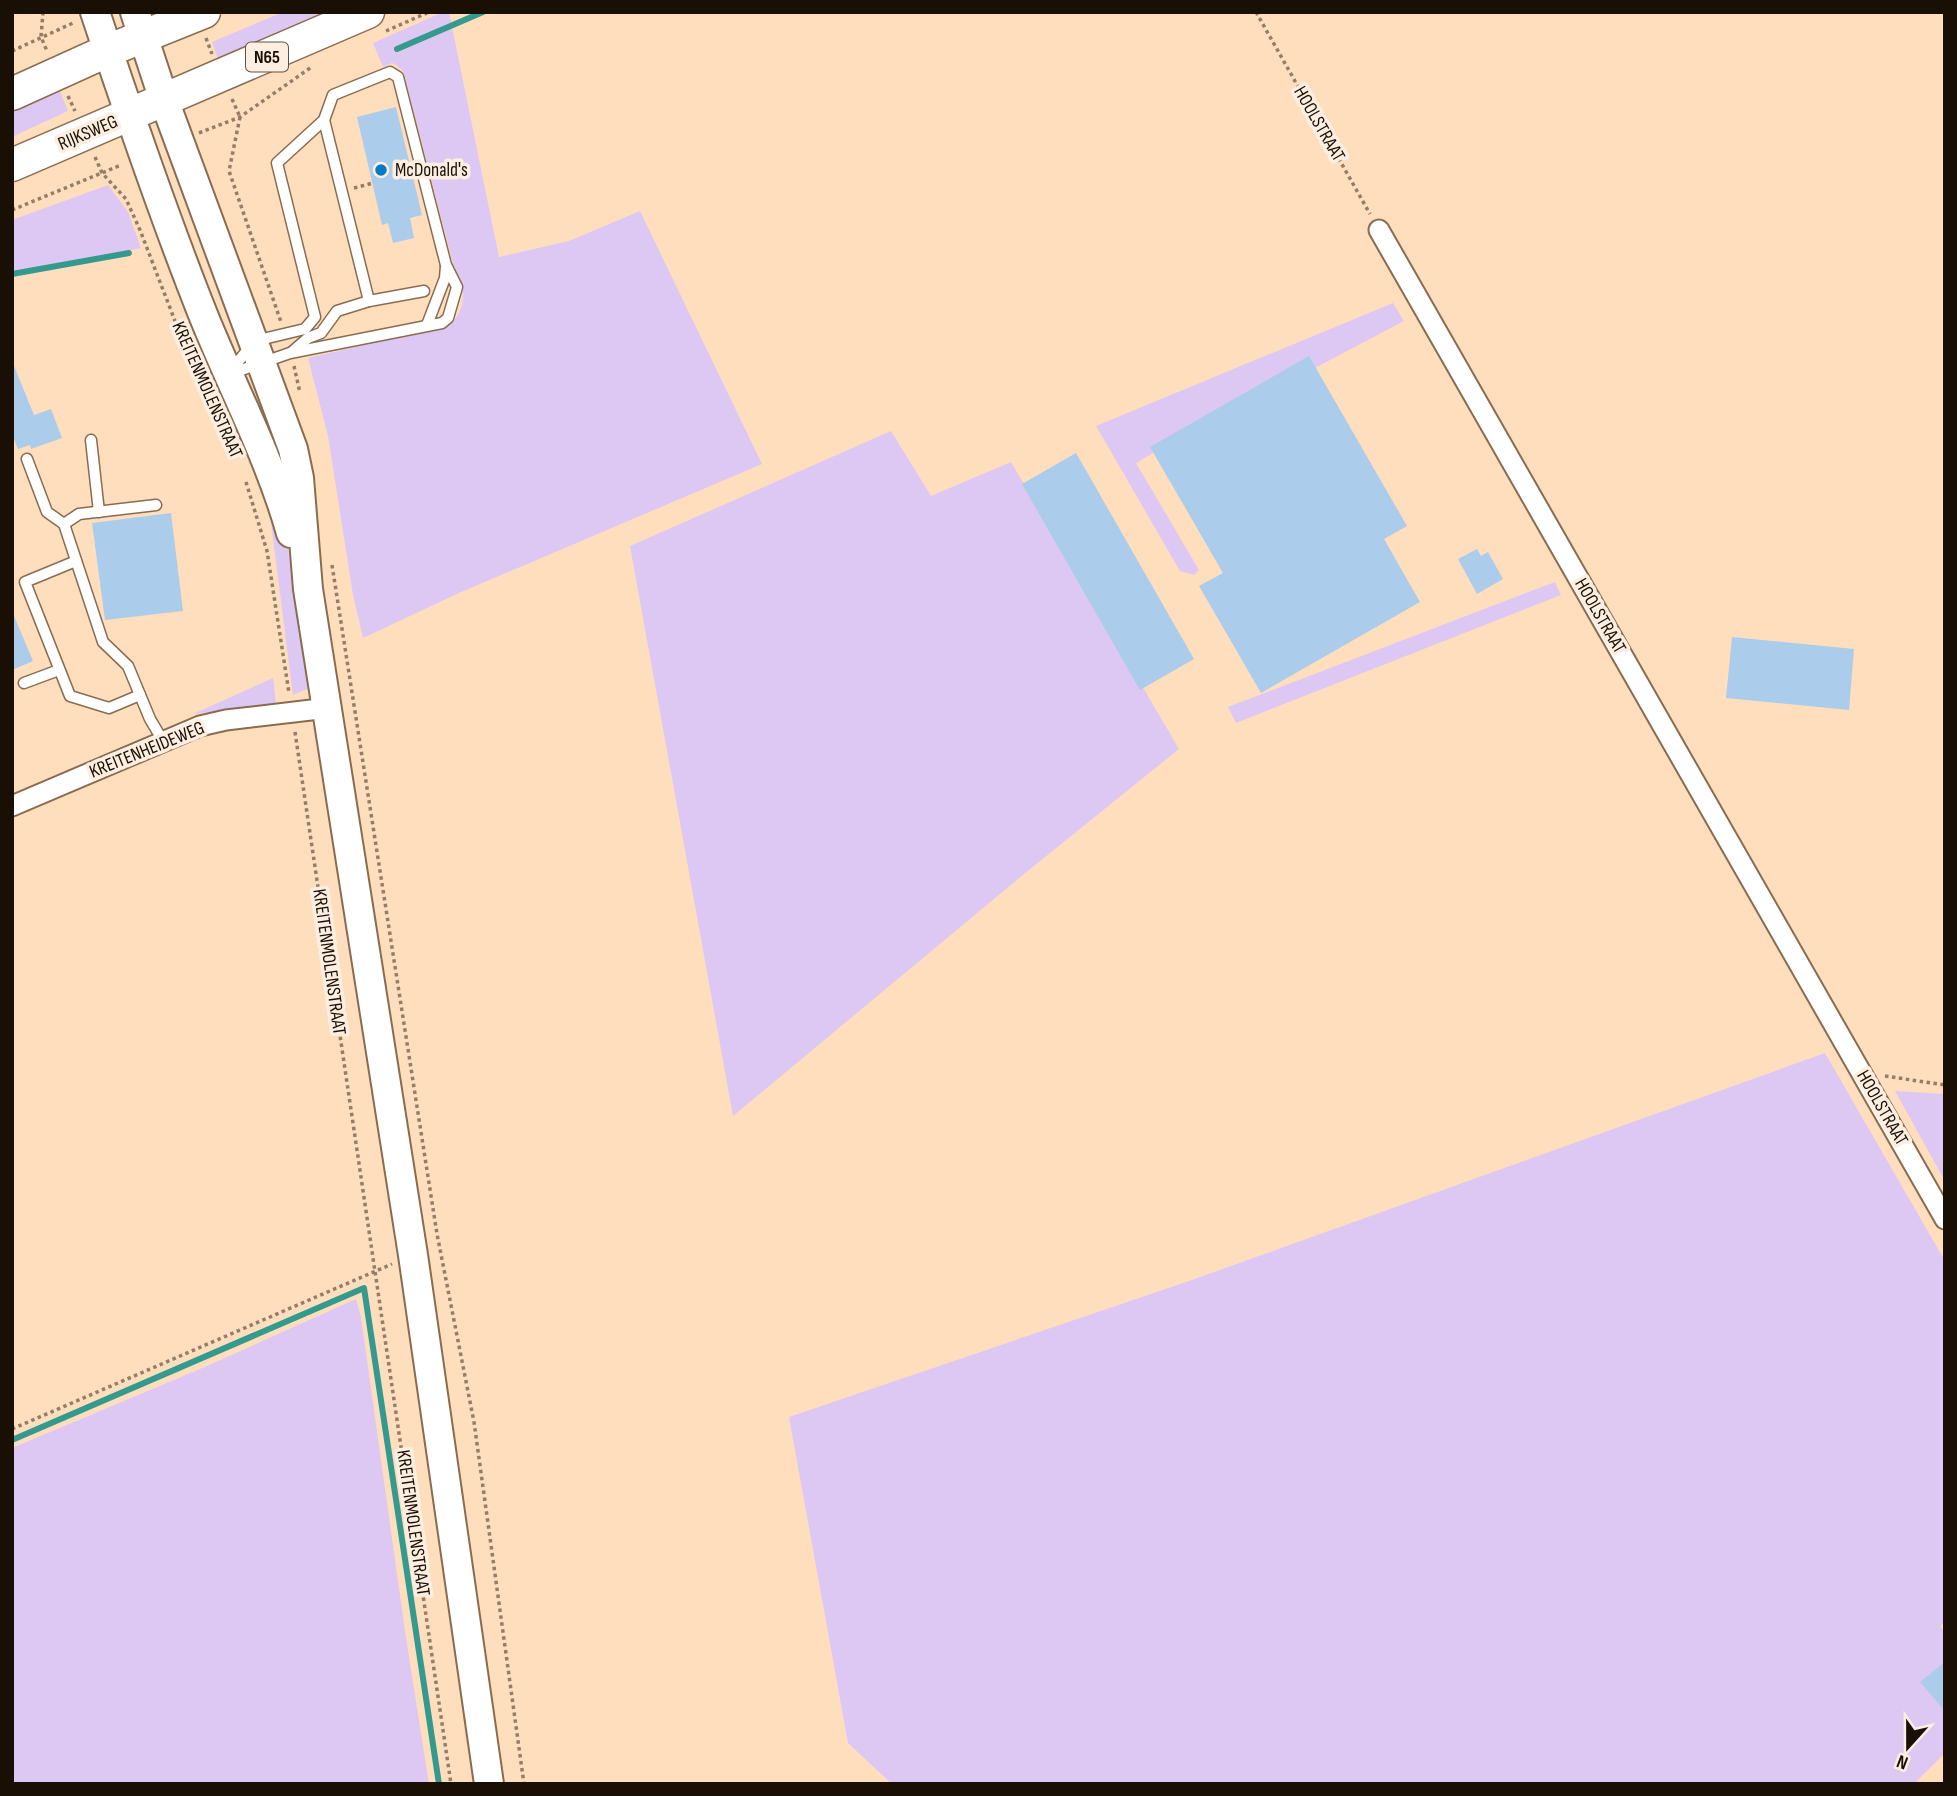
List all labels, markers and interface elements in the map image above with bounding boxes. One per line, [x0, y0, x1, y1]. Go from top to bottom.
road number: N65 [246, 42, 288, 72]
street label: HOOLSTRAAT [1288, 82, 1350, 166]
street label: RIJKSWEG [55, 110, 121, 156]
place label: McDonald's [395, 159, 468, 182]
marker: McDonald's [373, 162, 389, 178]
street label: KREITENMOLENSTRAAT [167, 318, 248, 462]
street label: HOOLSTRAAT [1569, 574, 1631, 658]
street label: KREITENHEIDEWEG [86, 716, 208, 784]
street label: KREITENMOLENSTRAAT [307, 888, 351, 1037]
street label: HOOLSTRAAT [1851, 1066, 1913, 1150]
street label: KREITENMOLENSTRAAT [391, 1449, 435, 1598]
north arrow [1873, 1712, 1943, 1782]
text: N [1894, 1749, 1911, 1774]

